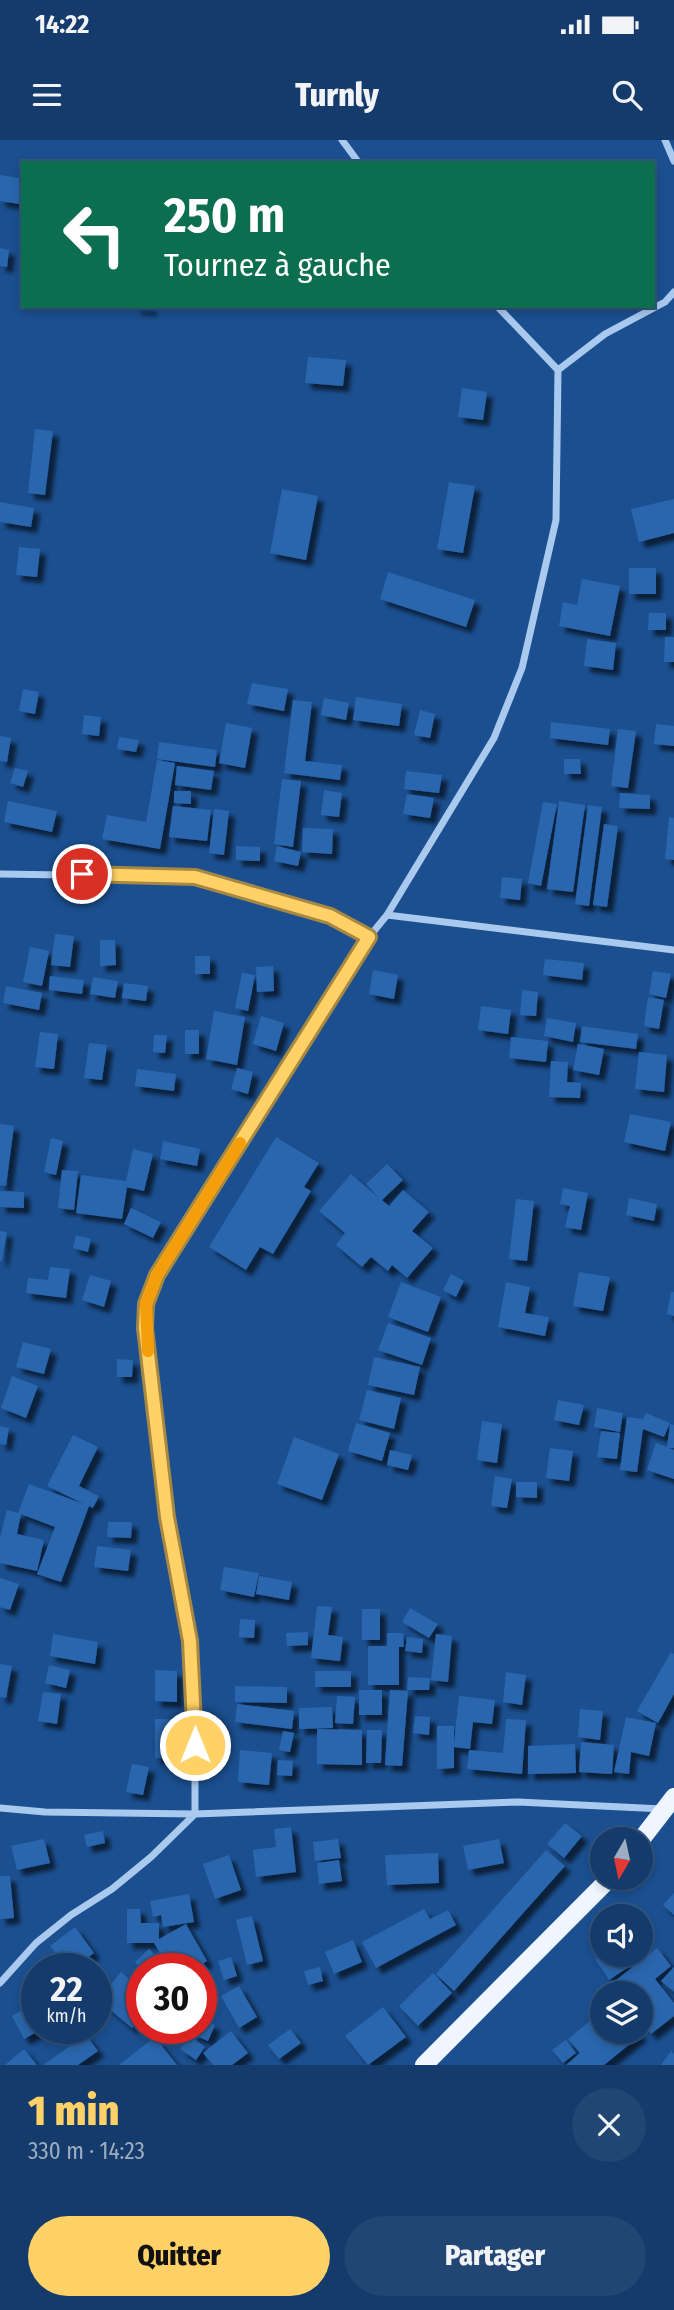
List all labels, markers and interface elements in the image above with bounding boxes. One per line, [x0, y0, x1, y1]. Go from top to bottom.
text: 14:22 [35, 9, 89, 40]
icon: menu [28, 76, 66, 114]
text: Turnly [295, 76, 379, 114]
icon: search [608, 76, 646, 114]
text: 250 m [164, 186, 285, 245]
icon: left [49, 189, 140, 280]
text: Tournez à gauche [164, 246, 391, 284]
pin [52, 844, 112, 904]
icon: arrive [63, 855, 101, 893]
position arrow [158, 1708, 232, 1782]
north arrow [590, 1827, 653, 1890]
map controls [590, 1827, 653, 2044]
button: sound [590, 1904, 653, 1967]
speed limit sign: 30 [126, 1953, 217, 2044]
text: 22 [50, 1968, 83, 2010]
button: layers [590, 1981, 653, 2044]
text: km/h [46, 2005, 87, 2027]
text: 1 min [28, 2086, 119, 2136]
button: close [572, 2088, 646, 2162]
text: 330 m · 14:23 [28, 2137, 145, 2165]
button: Quitter [28, 2216, 330, 2296]
button: Partager [344, 2216, 646, 2296]

